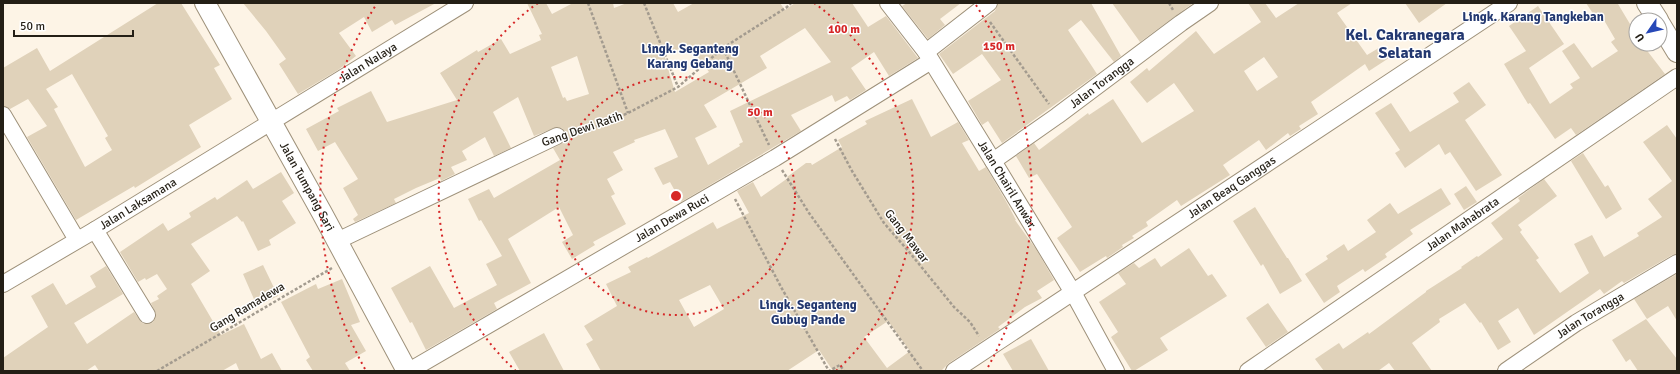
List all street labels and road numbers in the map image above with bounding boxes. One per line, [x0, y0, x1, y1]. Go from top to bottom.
street label: Jalan Nalaya [337, 39, 400, 86]
street label: Jalan Torangga [1067, 54, 1137, 112]
street label: Gang Dewi Ratih [540, 109, 625, 150]
street label: Jalan Chairil Anwar [974, 138, 1039, 232]
street label: Jalan Tumpang Sari [276, 139, 337, 234]
street label: Jalan Beaq Ganggas [1185, 153, 1279, 222]
street label: Jalan Laksamana [97, 175, 180, 234]
street label: Jalan Dewa Ruci [632, 191, 712, 246]
street label: Jalan Mahabrata [1423, 194, 1502, 255]
street label: Gang Mawar [881, 206, 933, 267]
street label: Gang Ramadewa [207, 279, 288, 336]
street label: Jalan Torangga [1554, 289, 1627, 342]

